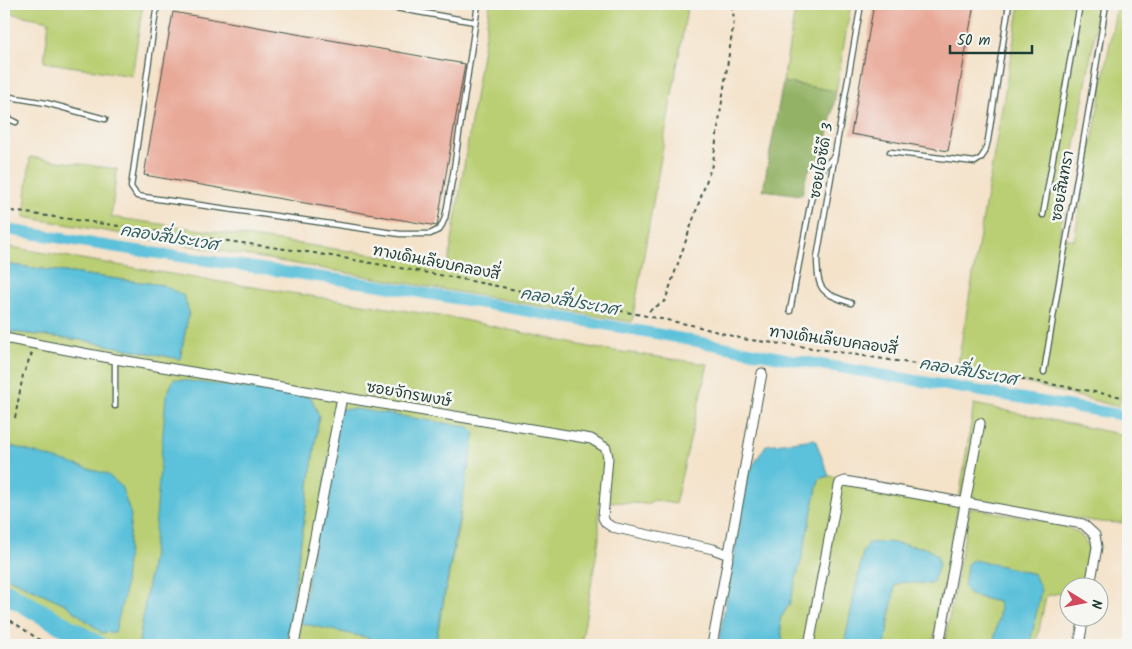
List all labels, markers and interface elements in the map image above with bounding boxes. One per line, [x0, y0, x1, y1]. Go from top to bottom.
scale bar [950, 22, 1032, 54]
text: 50 m [957, 29, 991, 53]
street label: ซอยไอซีดี 3 [803, 121, 841, 201]
street label: ซอยสินทรา [1045, 149, 1081, 223]
water label: คลองสี่ประเวศ [118, 215, 224, 259]
street label: ทางเดินเลียบคลองสี่ [370, 236, 504, 287]
water label: คลองสี่ประเวศ [518, 278, 624, 324]
street label: ทางเดินเลียบคลองสี่ [767, 317, 901, 362]
water label: คลองสี่ประเวศ [917, 348, 1023, 394]
street label: ซอยจักรพงษ์ [364, 376, 454, 414]
north arrow [1060, 576, 1110, 626]
text: N [1084, 598, 1107, 611]

